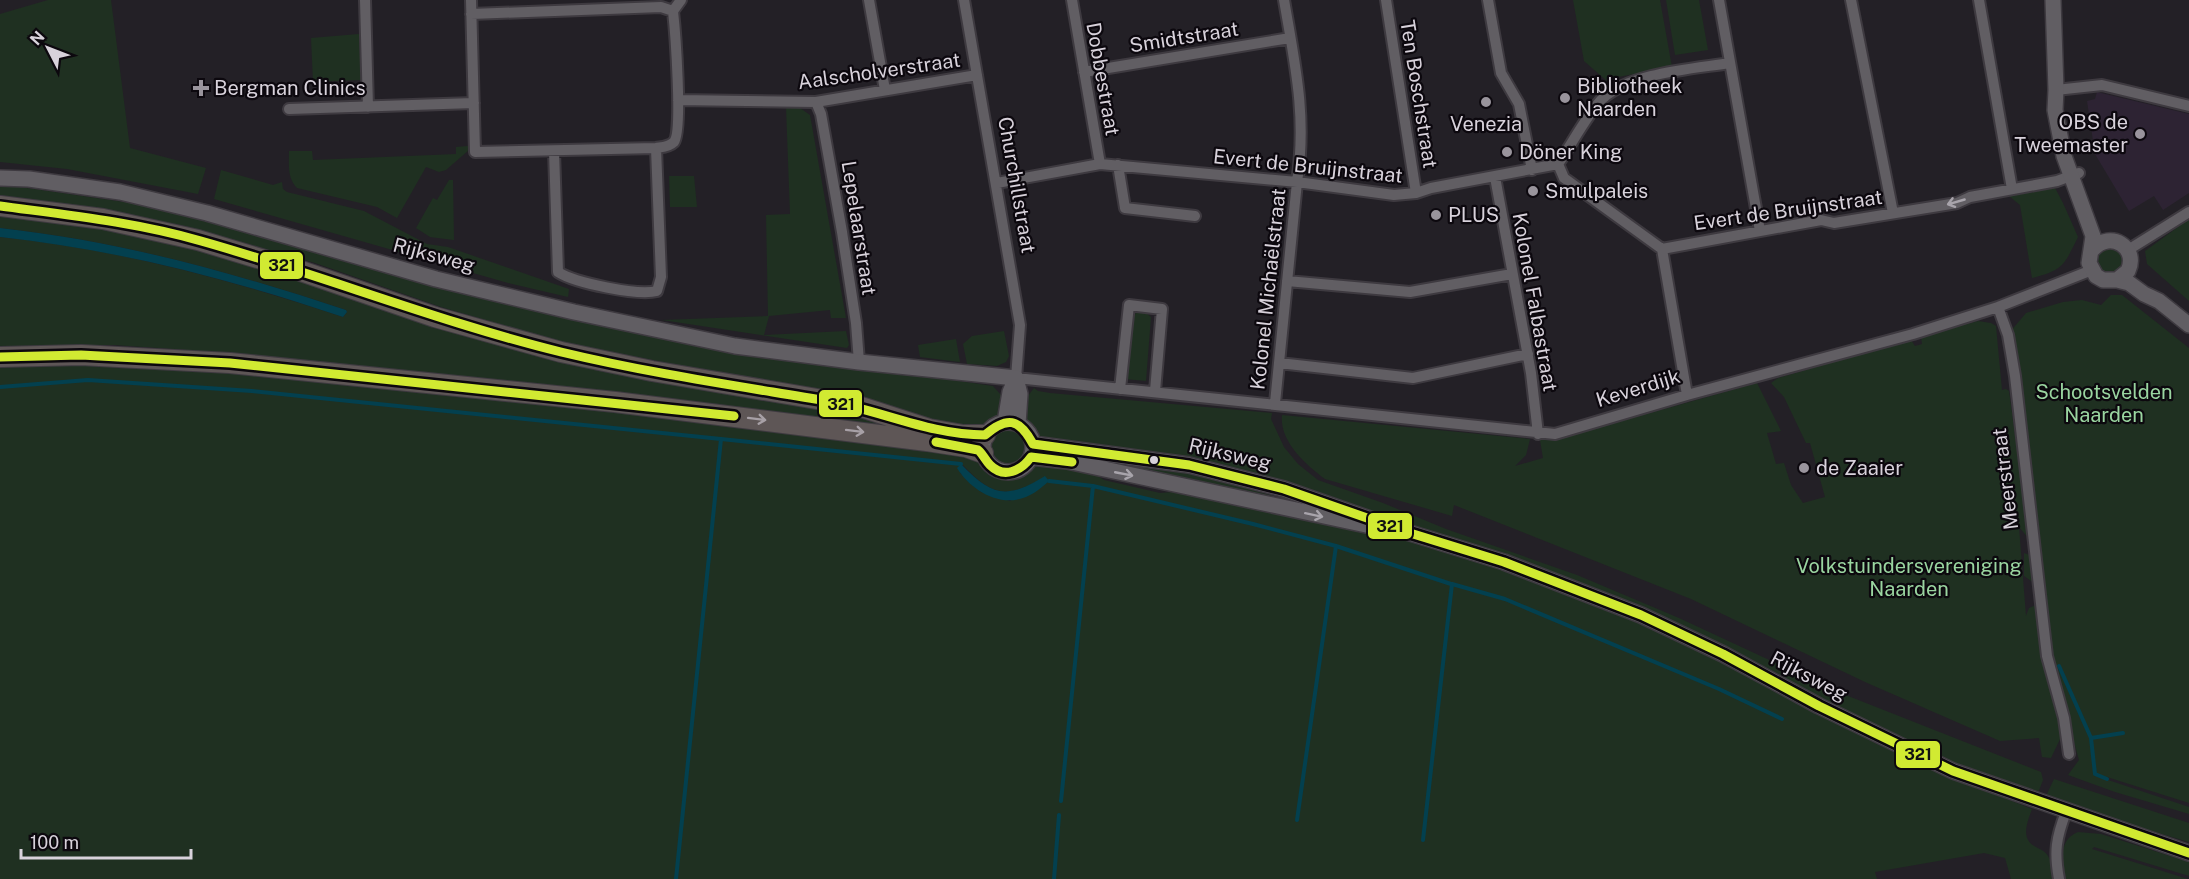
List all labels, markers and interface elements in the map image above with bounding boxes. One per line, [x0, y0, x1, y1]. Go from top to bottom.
street label: Smidtstraat [1128, 17, 1240, 57]
north arrow [18, 18, 78, 78]
street label: Ten Boschstraat [1395, 18, 1443, 170]
street label: Dobbestraat [1081, 20, 1125, 138]
text: N [26, 27, 48, 49]
street label: Aalscholverstraat [796, 48, 962, 94]
place label: Bibliotheek Naarden [1577, 74, 1682, 121]
place label: Bergman Clinics [214, 76, 366, 100]
marker: Bergman Clinics [192, 79, 210, 97]
marker: Bibliotheek Naarden [1558, 91, 1572, 105]
marker: Venezia [1479, 95, 1493, 109]
place label: OBS de Tweemaster [2014, 110, 2128, 157]
place label: Venezia [1450, 112, 1522, 136]
street label: Churchillstraat [993, 115, 1041, 255]
marker: OBS de Tweemaster [2133, 127, 2147, 141]
place label: Döner King [1519, 140, 1622, 164]
street label: Evert de Bruijnstraat [1212, 144, 1404, 188]
marker: Döner King [1500, 145, 1514, 159]
street label: Lepelaarstraat [837, 159, 881, 297]
place label: Smulpaleis [1545, 179, 1648, 203]
marker: Smulpaleis [1526, 184, 1540, 198]
street label: Evert de Bruijnstraat [1692, 185, 1884, 235]
street label: Kolonel Michaëlstraat [1245, 187, 1291, 391]
one-way arrow [1947, 197, 1966, 208]
place label: PLUS [1448, 203, 1499, 227]
marker: PLUS [1429, 208, 1443, 222]
street label: Kolonel Falbastraat [1507, 211, 1563, 393]
street label: Rijksweg [390, 233, 478, 277]
line badge: 321 [259, 251, 304, 280]
text: 321 [268, 256, 296, 275]
street label: Keverdijk [1593, 364, 1683, 412]
park label: Schootsvelden Naarden [2035, 380, 2173, 427]
line badge: 321 [818, 389, 863, 418]
text: 321 [827, 395, 855, 414]
one-way arrow [746, 414, 766, 425]
one-way arrow [844, 426, 864, 437]
street label: Meerstraat [1987, 427, 2023, 531]
street label: Rijksweg [1186, 433, 1274, 475]
unlabelled marker [1148, 454, 1160, 466]
place label: de Zaaier [1816, 456, 1903, 480]
marker: de Zaaier [1797, 461, 1811, 475]
one-way arrow [1113, 469, 1133, 480]
one-way arrow [1304, 510, 1324, 521]
line badge: 321 [1367, 512, 1413, 540]
text: 321 [1376, 517, 1404, 536]
park label: Volkstuindersvereniging Naarden [1796, 554, 2022, 601]
street label: Rijksweg [1766, 646, 1852, 706]
line badge: 321 [1895, 740, 1941, 769]
text: 321 [1904, 745, 1932, 764]
scale bar [21, 822, 190, 860]
text: 100 m [30, 832, 79, 853]

